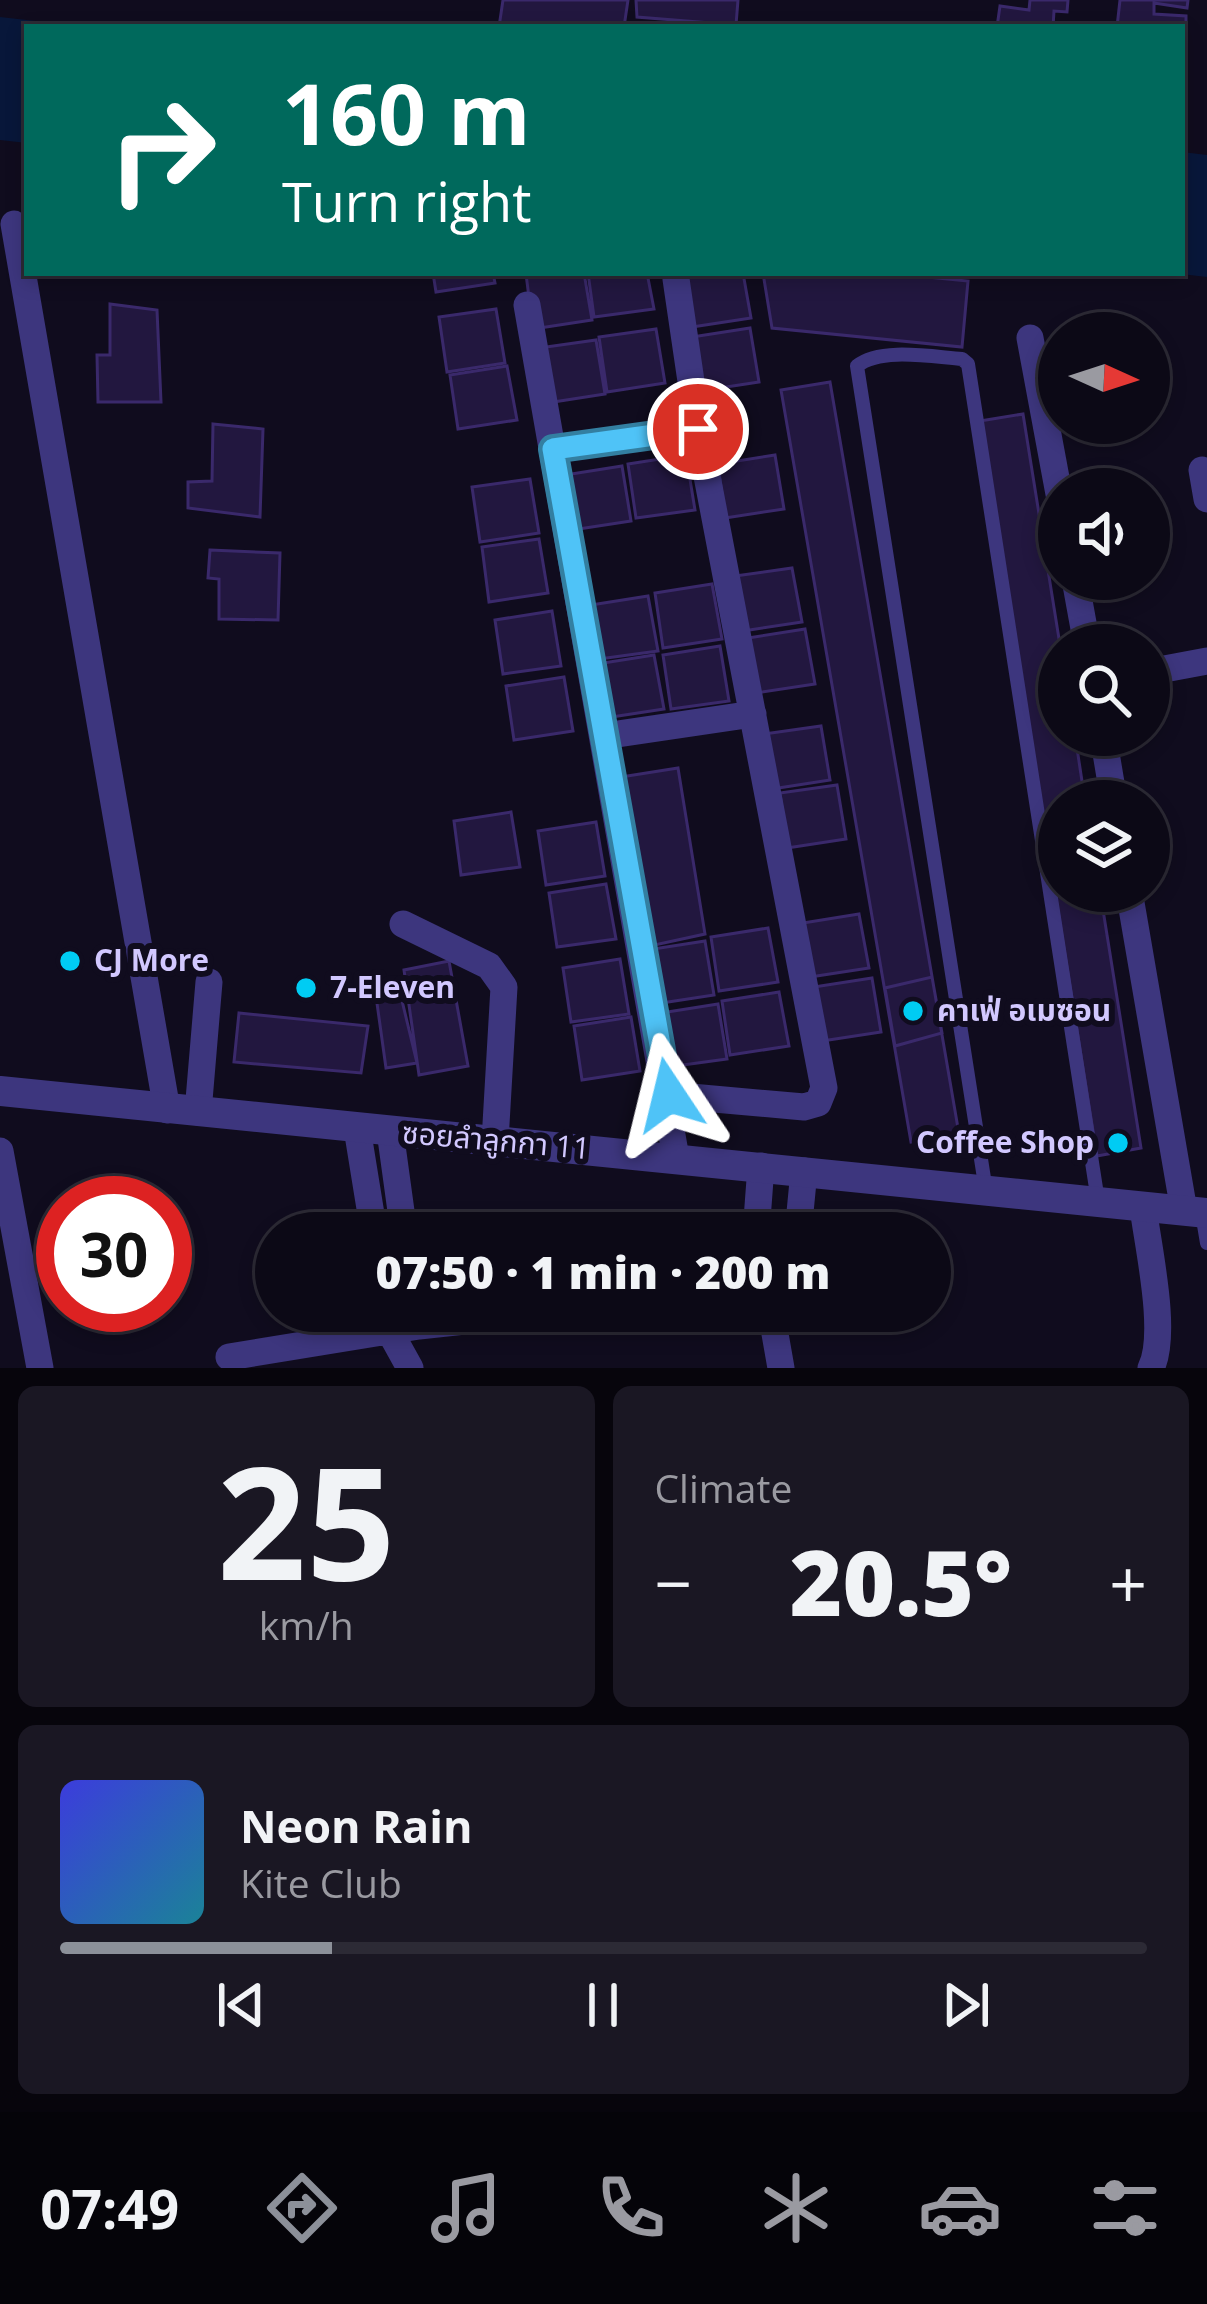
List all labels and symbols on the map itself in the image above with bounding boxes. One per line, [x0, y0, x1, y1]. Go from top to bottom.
north arrow [1038, 312, 1170, 444]
pin [647, 378, 749, 480]
place label: CJ More [94, 939, 209, 980]
marker: CJ More [57, 948, 83, 974]
place label: 7-Eleven [330, 966, 455, 1007]
marker: 7-Eleven [293, 975, 319, 1001]
place label: คาเฟ่ อเมซอน [937, 989, 1111, 1030]
marker: คาเฟ่ อเมซอน [900, 998, 926, 1024]
position arrow [606, 1032, 732, 1158]
street label: ซอยลำลูกกา 11 [400, 1111, 592, 1168]
place label: Coffee Shop [916, 1121, 1094, 1162]
marker: Coffee Shop [1105, 1130, 1131, 1156]
speed limit sign: 30 [36, 1176, 192, 1332]

